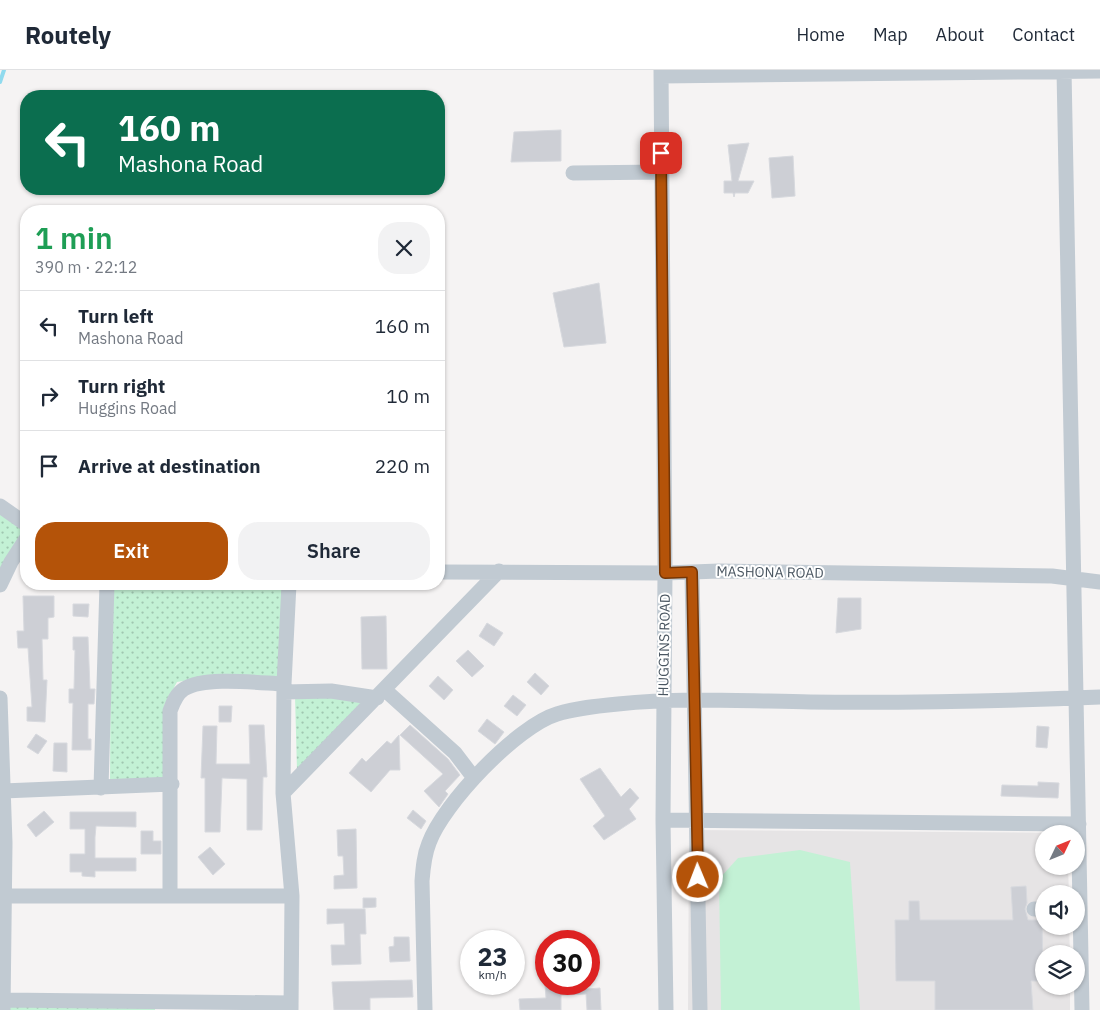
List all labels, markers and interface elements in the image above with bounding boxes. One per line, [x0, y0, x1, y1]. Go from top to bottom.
text: Routely [25, 19, 111, 51]
text: Home [797, 23, 845, 46]
text: Map [873, 23, 908, 46]
text: About [936, 23, 984, 46]
text: Contact [1012, 23, 1075, 46]
text: 160 m [118, 105, 221, 151]
icon: left [35, 110, 100, 175]
pin [640, 132, 682, 174]
icon: arrive [647, 139, 675, 167]
text: Mashona Road [118, 149, 263, 178]
text: 1 min [35, 218, 113, 257]
button: close [378, 222, 430, 274]
text: 390 m · 22:12 [35, 257, 137, 277]
text: Turn left [78, 304, 154, 328]
icon: left [35, 312, 63, 340]
text: 160 m [375, 314, 430, 338]
text: Mashona Road [78, 328, 184, 348]
text: Turn right [78, 374, 165, 398]
icon: right [35, 382, 63, 410]
text: 10 m [386, 384, 430, 408]
text: Huggins Road [78, 398, 177, 418]
icon: arrive [35, 452, 63, 480]
text: Arrive at destination [78, 454, 261, 478]
text: 220 m [375, 454, 430, 478]
button: Exit [35, 522, 228, 580]
button: Share [238, 522, 430, 580]
street label: MASHONA ROAD [716, 562, 824, 582]
street label: HUGGINS ROAD [654, 594, 674, 696]
north arrow [1035, 825, 1085, 875]
map controls [1035, 825, 1085, 995]
position arrow [671, 850, 723, 902]
button: sound [1035, 885, 1085, 935]
speed limit sign: 30 [535, 930, 600, 995]
text: 23 [477, 940, 508, 973]
button: layers [1035, 945, 1085, 995]
text: km/h [478, 967, 507, 982]

